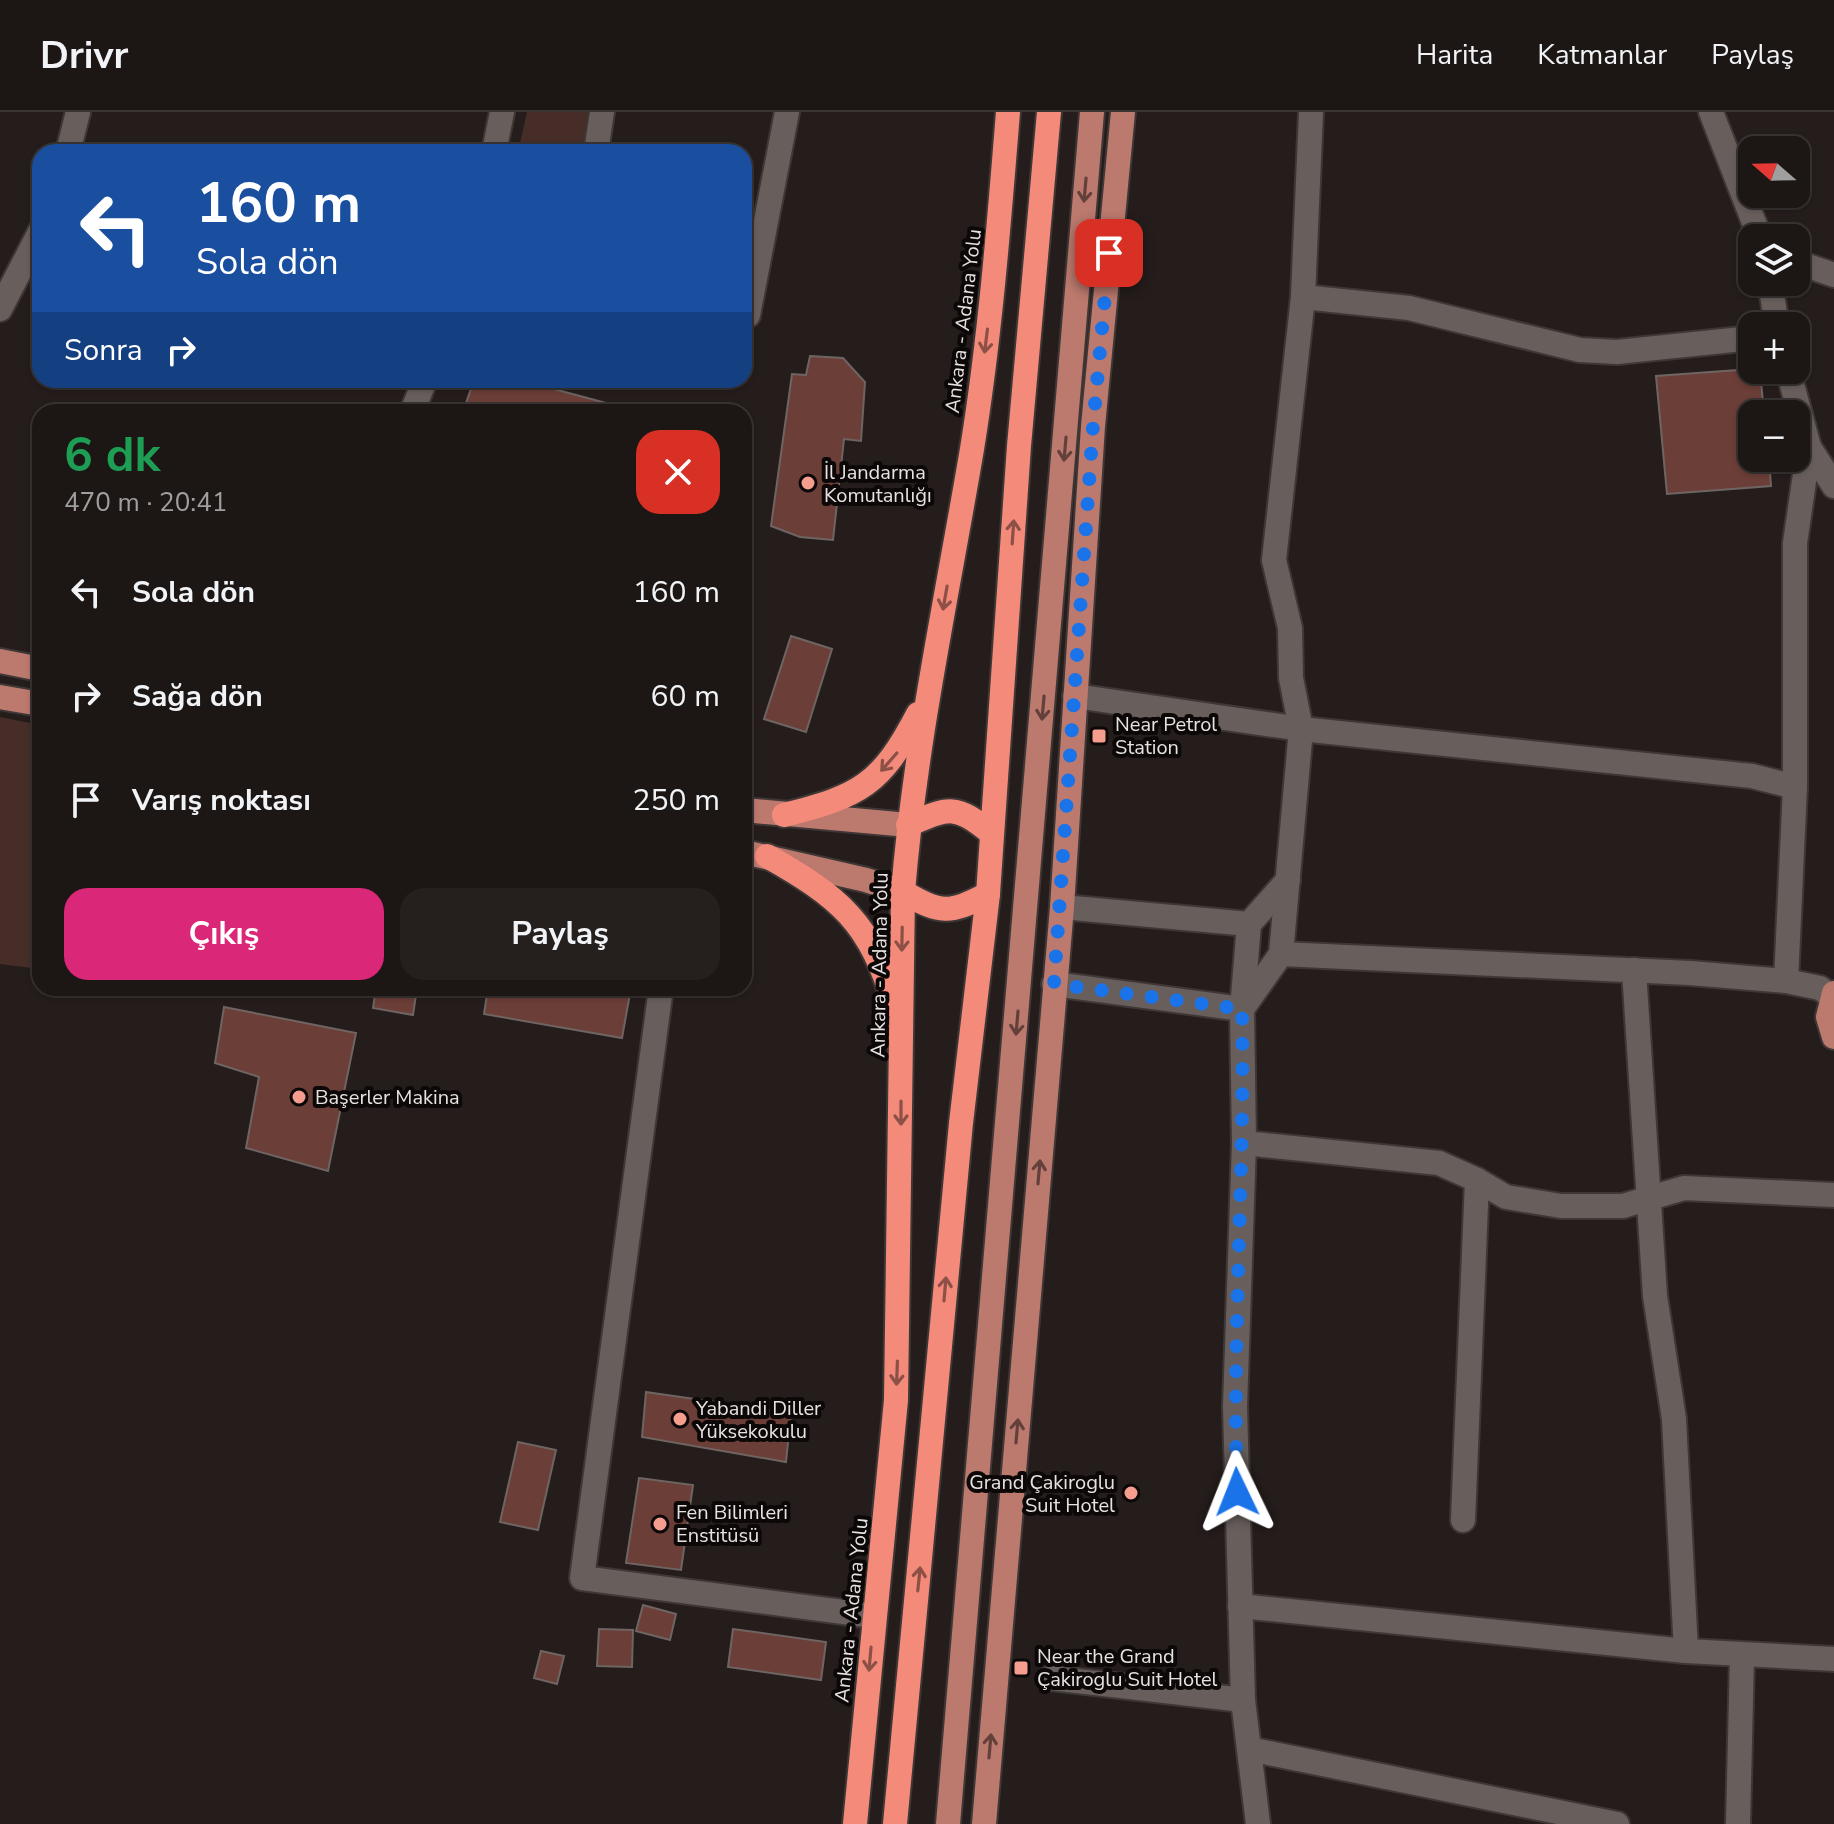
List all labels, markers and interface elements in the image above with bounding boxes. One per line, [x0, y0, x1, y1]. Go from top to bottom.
text: Drivr [40, 30, 128, 81]
text: Harita [1416, 36, 1493, 74]
text: Katmanlar [1537, 36, 1667, 74]
text: Paylaş [1711, 36, 1794, 74]
north arrow [1738, 136, 1810, 208]
map controls [1738, 136, 1810, 472]
text: 160 m [196, 165, 361, 242]
icon: left [64, 176, 168, 280]
one-way arrow [1077, 176, 1092, 203]
pin [1075, 219, 1143, 287]
button: layers [1738, 224, 1810, 296]
street label: Ankara - Adana Yolu [939, 227, 988, 415]
icon: arrive [1087, 231, 1131, 275]
text: Sola dön [196, 238, 339, 287]
button: + [1738, 312, 1810, 384]
one-way arrow [978, 327, 993, 354]
icon: right [159, 328, 203, 372]
text: Sonra [64, 330, 143, 371]
button: − [1738, 400, 1810, 472]
text: 6 dk [64, 422, 160, 488]
button: close [636, 430, 720, 514]
one-way arrow [1057, 435, 1072, 462]
place label: İl Jandarma Komutanlığı [824, 459, 932, 509]
marker: İl Jandarma Komutanlığı [799, 474, 817, 492]
text: 470 m · 20:41 [64, 485, 227, 520]
one-way arrow [1006, 519, 1021, 546]
icon: left [64, 570, 108, 614]
text: Sola dön [132, 572, 255, 613]
text: 160 m [633, 572, 720, 613]
one-way arrow [937, 585, 952, 610]
icon: right [64, 674, 108, 718]
text: Sağa dön [132, 676, 263, 717]
text: 60 m [651, 676, 720, 717]
one-way arrow [1035, 694, 1050, 721]
place label: Near Petrol Station [1115, 711, 1217, 761]
marker: Near Petrol Station [1090, 727, 1108, 745]
one-way arrow [880, 751, 898, 771]
icon: arrive [64, 778, 108, 822]
text: Varış noktası [132, 780, 311, 821]
text: 250 m [633, 780, 720, 821]
street label: Ankara - Adana Yolu [864, 872, 895, 1058]
button: Çıkış [64, 888, 384, 980]
button: Paylaş [400, 888, 720, 980]
one-way arrow [894, 925, 910, 952]
one-way arrow [1009, 1009, 1024, 1036]
place label: Başerler Makina [315, 1084, 460, 1111]
marker: Başerler Makina [290, 1088, 308, 1106]
one-way arrow [893, 1099, 909, 1126]
one-way arrow [1031, 1159, 1046, 1186]
one-way arrow [938, 1276, 953, 1303]
one-way arrow [889, 1359, 904, 1386]
place label: Yabandi Diller Yüksekokulu [695, 1395, 821, 1445]
marker: Yabandi Diller Yüksekokulu [671, 1410, 689, 1428]
one-way arrow [1009, 1418, 1024, 1445]
position arrow [1195, 1450, 1279, 1534]
place label: Grand Çakiroglu Suit Hotel [969, 1469, 1115, 1519]
marker: Grand Çakiroglu Suit Hotel [1122, 1484, 1140, 1502]
place label: Fen Bilimleri Enstitüsü [676, 1499, 788, 1549]
marker: Fen Bilimleri Enstitüsü [651, 1515, 669, 1533]
street label: Ankara - Adana Yolu [828, 1516, 875, 1704]
one-way arrow [911, 1566, 926, 1593]
place label: Near the Grand Çakiroglu Suit Hotel [1037, 1643, 1218, 1693]
one-way arrow [862, 1645, 877, 1672]
marker: Near the Grand Çakiroglu Suit Hotel [1012, 1659, 1030, 1677]
one-way arrow [983, 1733, 998, 1760]

